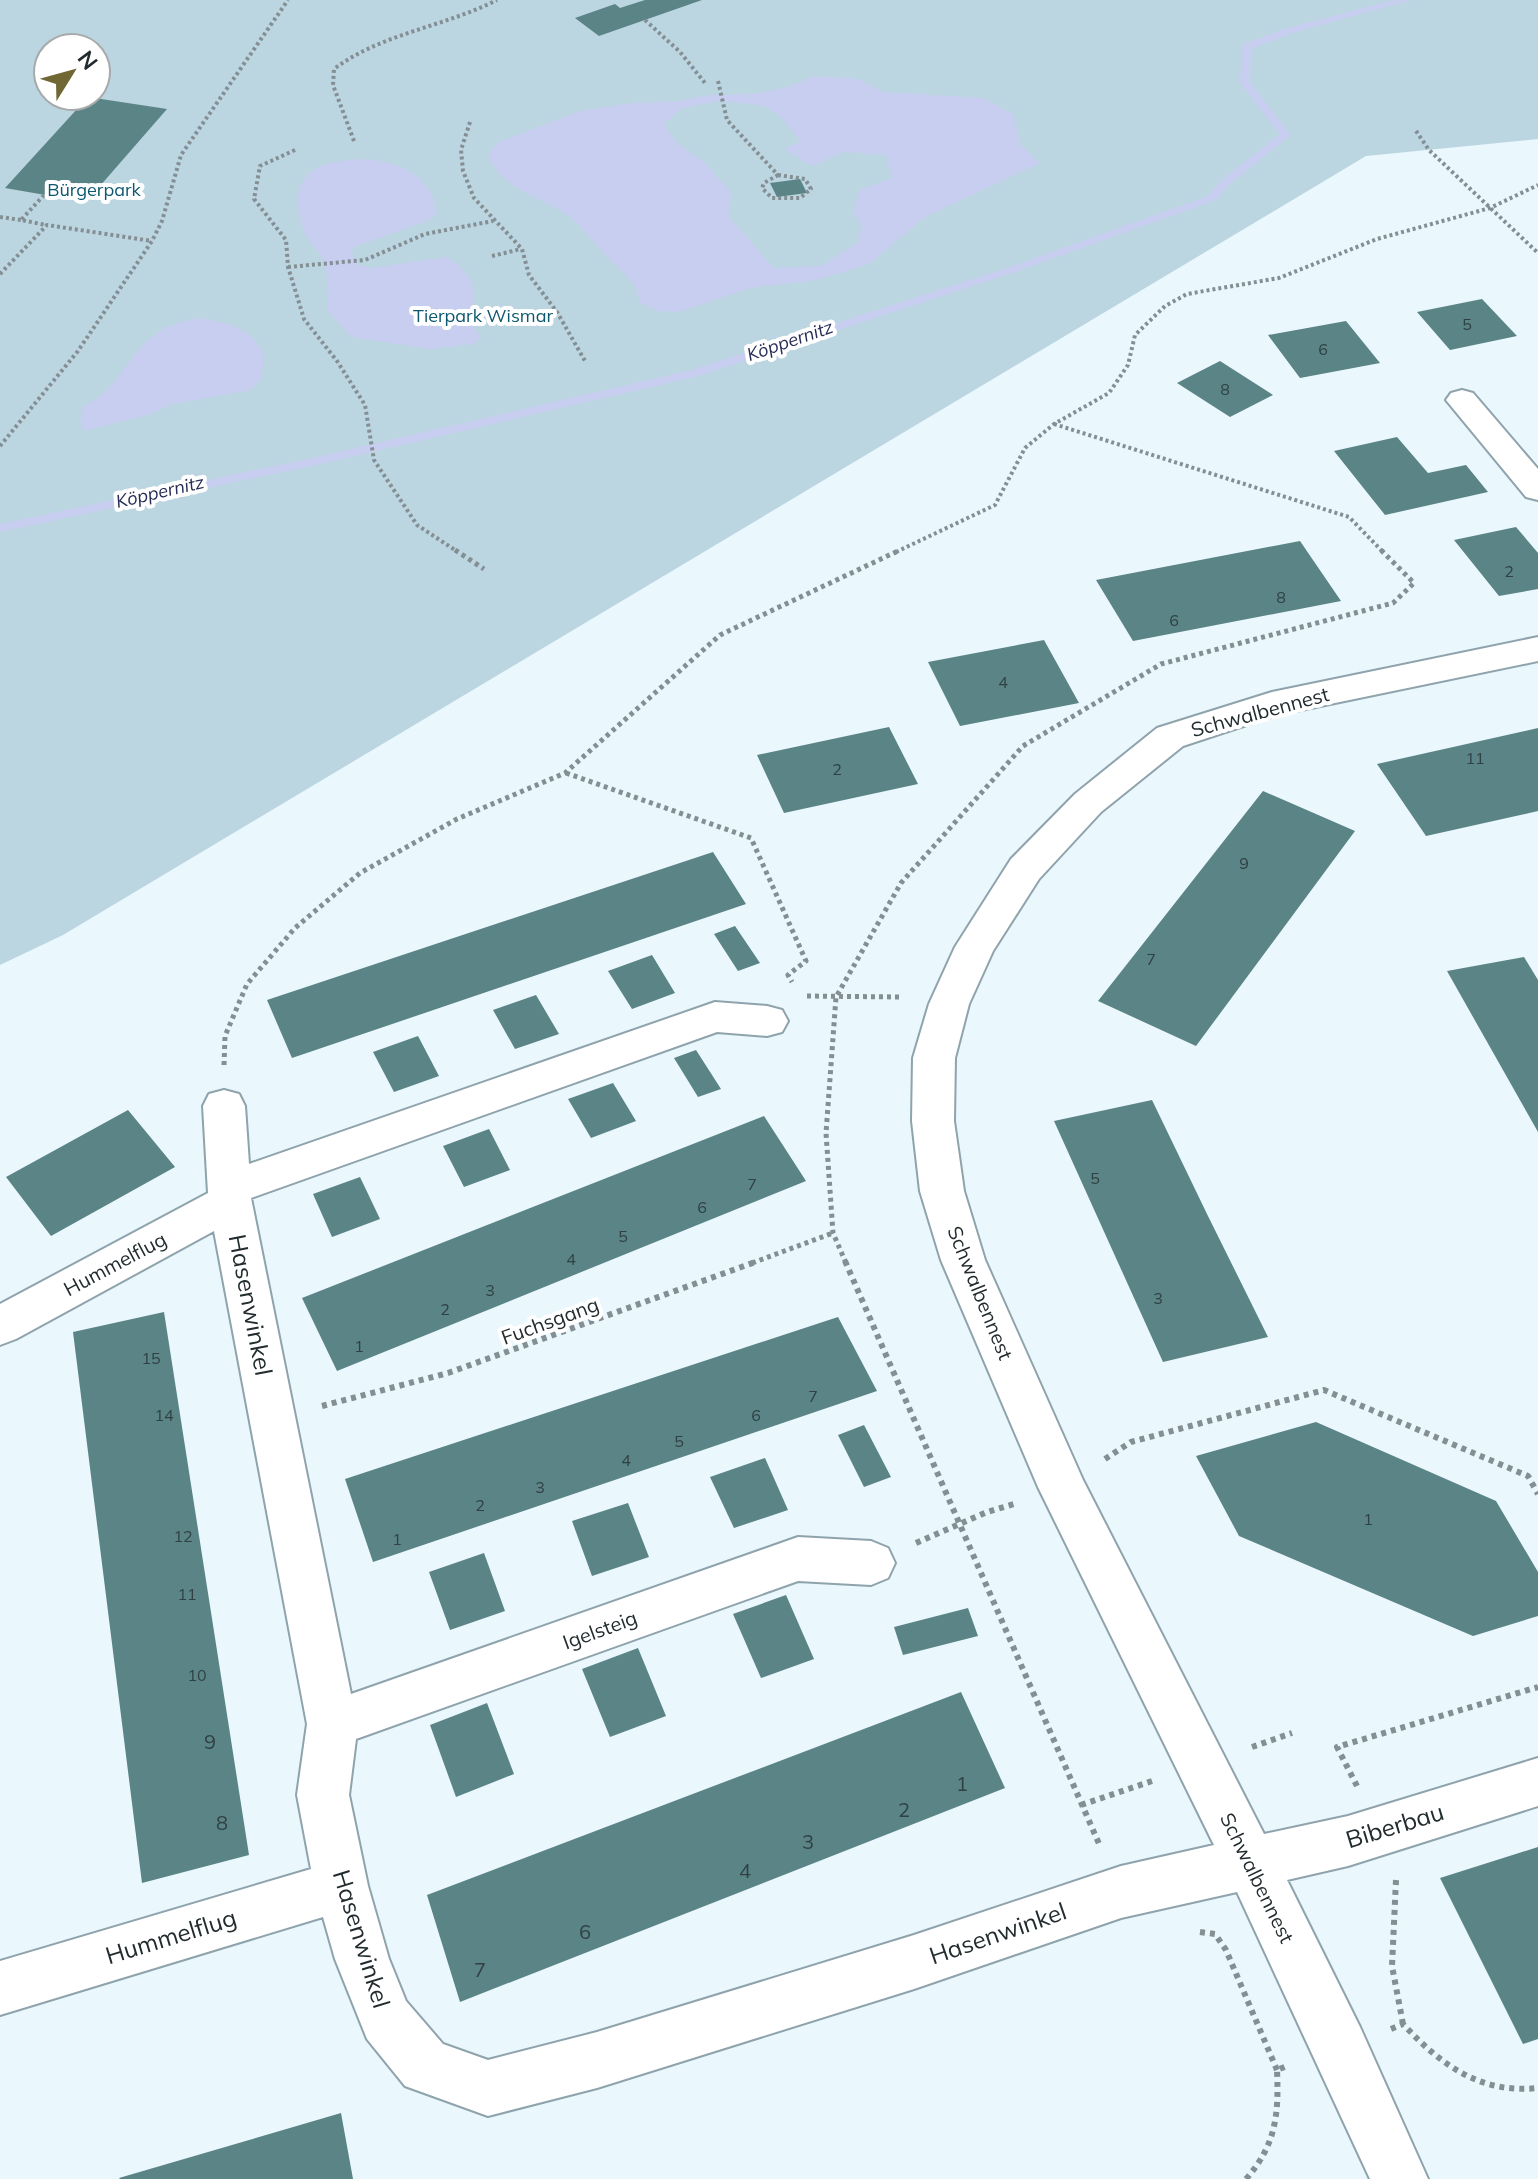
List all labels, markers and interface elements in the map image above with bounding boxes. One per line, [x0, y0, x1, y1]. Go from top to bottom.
north arrow [32, 32, 112, 112]
text: N [72, 45, 104, 75]
park label: Bürgerpark [47, 178, 142, 201]
park label: Tierpark Wismar [413, 304, 553, 327]
house number: 5 [1462, 314, 1472, 334]
water label: Köppernitz [744, 315, 837, 366]
house number: 6 [1318, 339, 1328, 359]
house number: 8 [1220, 379, 1230, 399]
water label: Köppernitz [113, 470, 207, 513]
house number: 2 [1504, 561, 1514, 581]
house number: 8 [1276, 587, 1286, 607]
house number: 6 [1169, 610, 1179, 630]
house number: 4 [998, 672, 1008, 692]
street label: Schwalbennest [1188, 681, 1332, 742]
house number: 11 [1465, 748, 1485, 768]
house number: 2 [832, 759, 842, 779]
house number: 9 [1239, 853, 1249, 873]
house number: 7 [1146, 949, 1156, 969]
house number: 5 [1090, 1168, 1100, 1188]
house number: 7 [747, 1174, 757, 1194]
house number: 6 [697, 1197, 707, 1217]
street label: Schwalbennest [942, 1222, 1019, 1363]
street label: Hummelflug [59, 1226, 170, 1301]
house number: 5 [618, 1226, 628, 1246]
street label: Hasenwinkel [223, 1232, 279, 1378]
house number: 4 [566, 1249, 576, 1269]
house number: 3 [485, 1280, 495, 1300]
house number: 3 [1153, 1288, 1163, 1308]
street label: Fuchsgang [498, 1291, 602, 1350]
house number: 2 [440, 1299, 450, 1319]
house number: 1 [354, 1336, 364, 1356]
house number: 15 [141, 1348, 161, 1368]
house number: 7 [808, 1386, 818, 1406]
house number: 14 [154, 1405, 174, 1425]
house number: 6 [751, 1405, 761, 1425]
house number: 5 [674, 1431, 684, 1451]
house number: 4 [621, 1450, 631, 1470]
house number: 3 [535, 1477, 545, 1497]
house number: 2 [475, 1495, 485, 1515]
house number: 1 [1363, 1509, 1373, 1529]
house number: 12 [173, 1526, 193, 1546]
house number: 1 [392, 1529, 402, 1549]
house number: 11 [177, 1584, 197, 1604]
street label: Igelsteig [559, 1605, 640, 1654]
house number: 10 [187, 1665, 207, 1685]
house number: 9 [204, 1729, 216, 1754]
house number: 1 [956, 1771, 968, 1796]
street label: Biberbau [1342, 1796, 1447, 1854]
house number: 2 [898, 1797, 910, 1822]
street label: Schwalbennest [1215, 1809, 1300, 1947]
house number: 8 [216, 1810, 228, 1835]
house number: 3 [802, 1829, 814, 1854]
house number: 4 [739, 1858, 751, 1883]
street label: Hasenwinkel [327, 1866, 397, 2012]
street label: Hasenwinkel [925, 1896, 1070, 1971]
street label: Hummelflug [102, 1902, 240, 1970]
house number: 6 [579, 1919, 591, 1944]
house number: 7 [474, 1957, 486, 1982]

